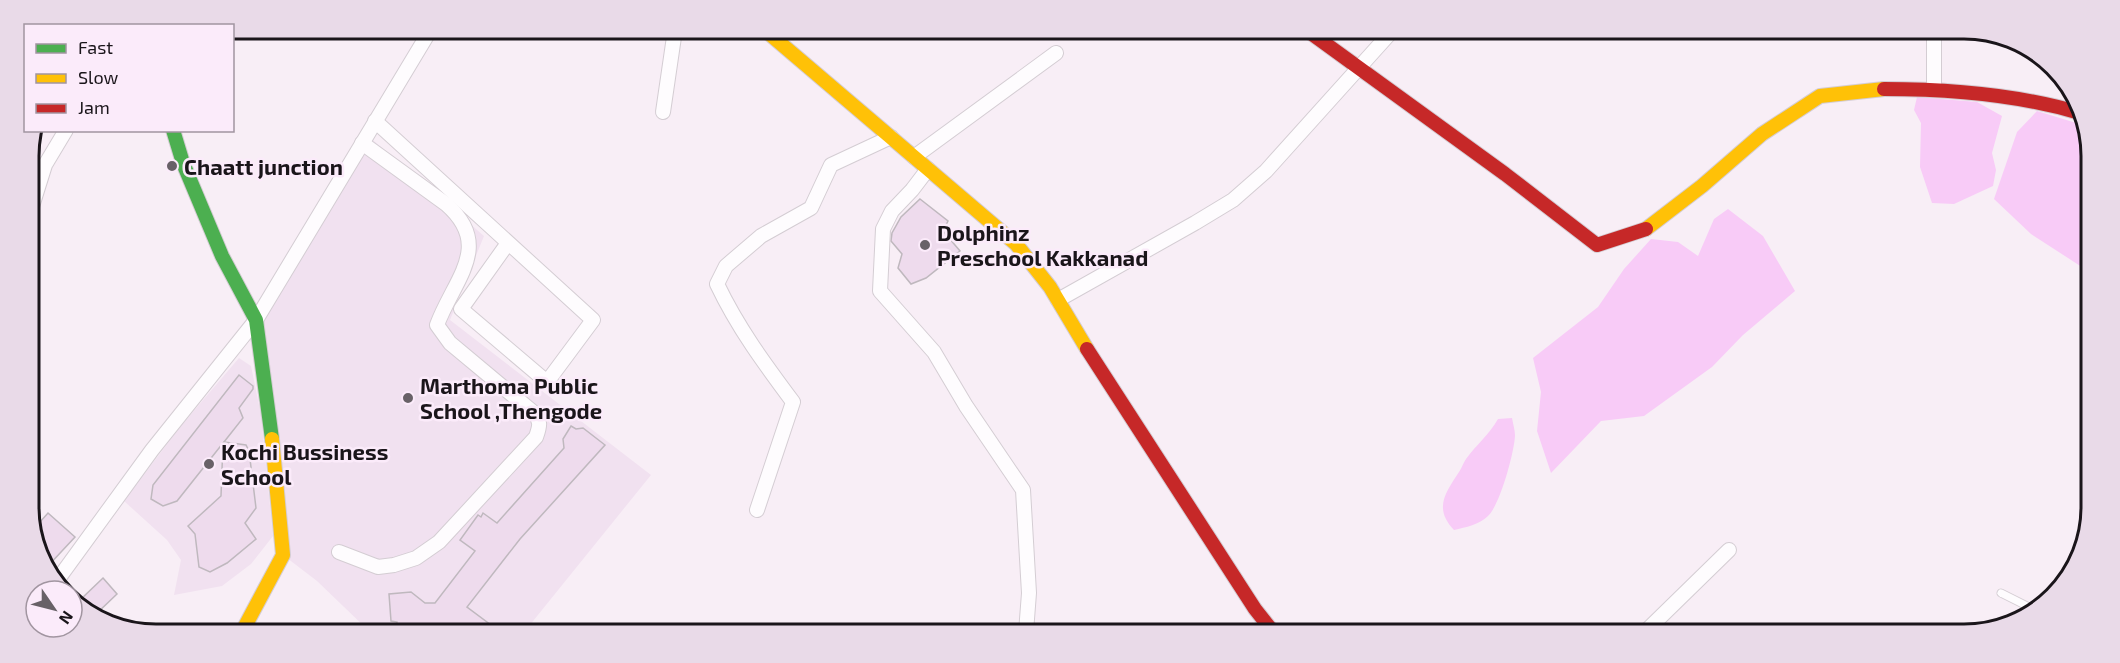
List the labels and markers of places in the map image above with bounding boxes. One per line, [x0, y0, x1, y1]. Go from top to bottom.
place label: Chaatt junction [184, 153, 343, 179]
marker: Chaatt junction [165, 159, 179, 173]
place label: Dolphinz Preschool Kakkanad [937, 219, 1148, 270]
marker: Dolphinz Preschool Kakkanad [918, 238, 932, 252]
place label: Marthoma Public School ,Thengode [420, 372, 602, 423]
marker: Marthoma Public School ,Thengode [401, 391, 415, 405]
place label: Kochi Bussiness School [221, 438, 388, 489]
marker: Kochi Bussiness School [202, 457, 216, 471]

